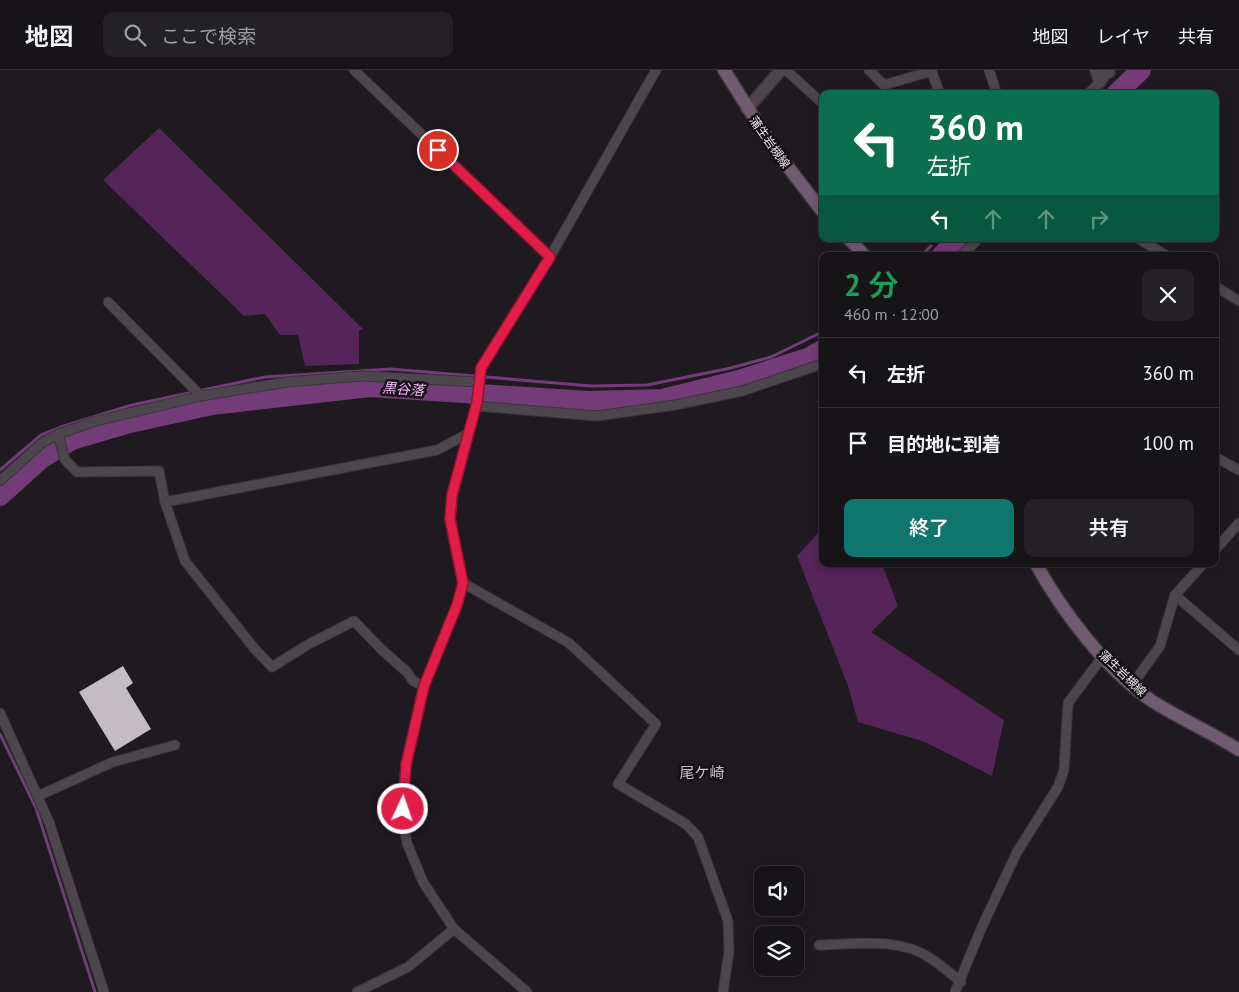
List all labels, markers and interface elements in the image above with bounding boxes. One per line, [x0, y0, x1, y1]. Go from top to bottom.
search box [103, 12, 453, 57]
text: 地図 [25, 21, 73, 52]
icon: search [121, 21, 149, 49]
text: ここで検索 [161, 24, 256, 48]
text: 地図 [1033, 25, 1069, 48]
text: レイヤ [1097, 25, 1150, 48]
text: 共有 [1178, 25, 1214, 48]
text: 360 m [927, 104, 1024, 150]
icon: left [844, 110, 909, 175]
street label: 蒲生岩槻線 [747, 113, 793, 171]
pin [417, 129, 459, 171]
icon: arrive [424, 136, 452, 164]
text: 左折 [927, 152, 971, 180]
icon: left [926, 205, 954, 233]
icon: ahead [979, 205, 1007, 233]
icon: ahead [1032, 205, 1060, 233]
icon: right [1085, 205, 1113, 233]
text: 2 分 [844, 265, 899, 304]
button: close [1142, 269, 1194, 321]
text: 460 m · 12:00 [844, 304, 939, 324]
icon: left [844, 359, 872, 387]
text: 360 m [1142, 361, 1194, 385]
text: 左折 [887, 362, 925, 386]
water label: 黒谷落 [381, 379, 427, 400]
icon: arrive [844, 429, 872, 457]
text: 100 m [1142, 431, 1194, 455]
text: 目的地に到着 [887, 432, 1001, 456]
button: 終了 [844, 499, 1014, 557]
button: 共有 [1024, 499, 1194, 557]
street label: 蒲生岩槻線 [1096, 647, 1150, 699]
district label: 尾ケ崎 [679, 763, 725, 782]
position arrow [376, 782, 428, 834]
map controls [754, 866, 804, 976]
button: sound [754, 866, 804, 916]
button: layers [754, 926, 804, 976]

